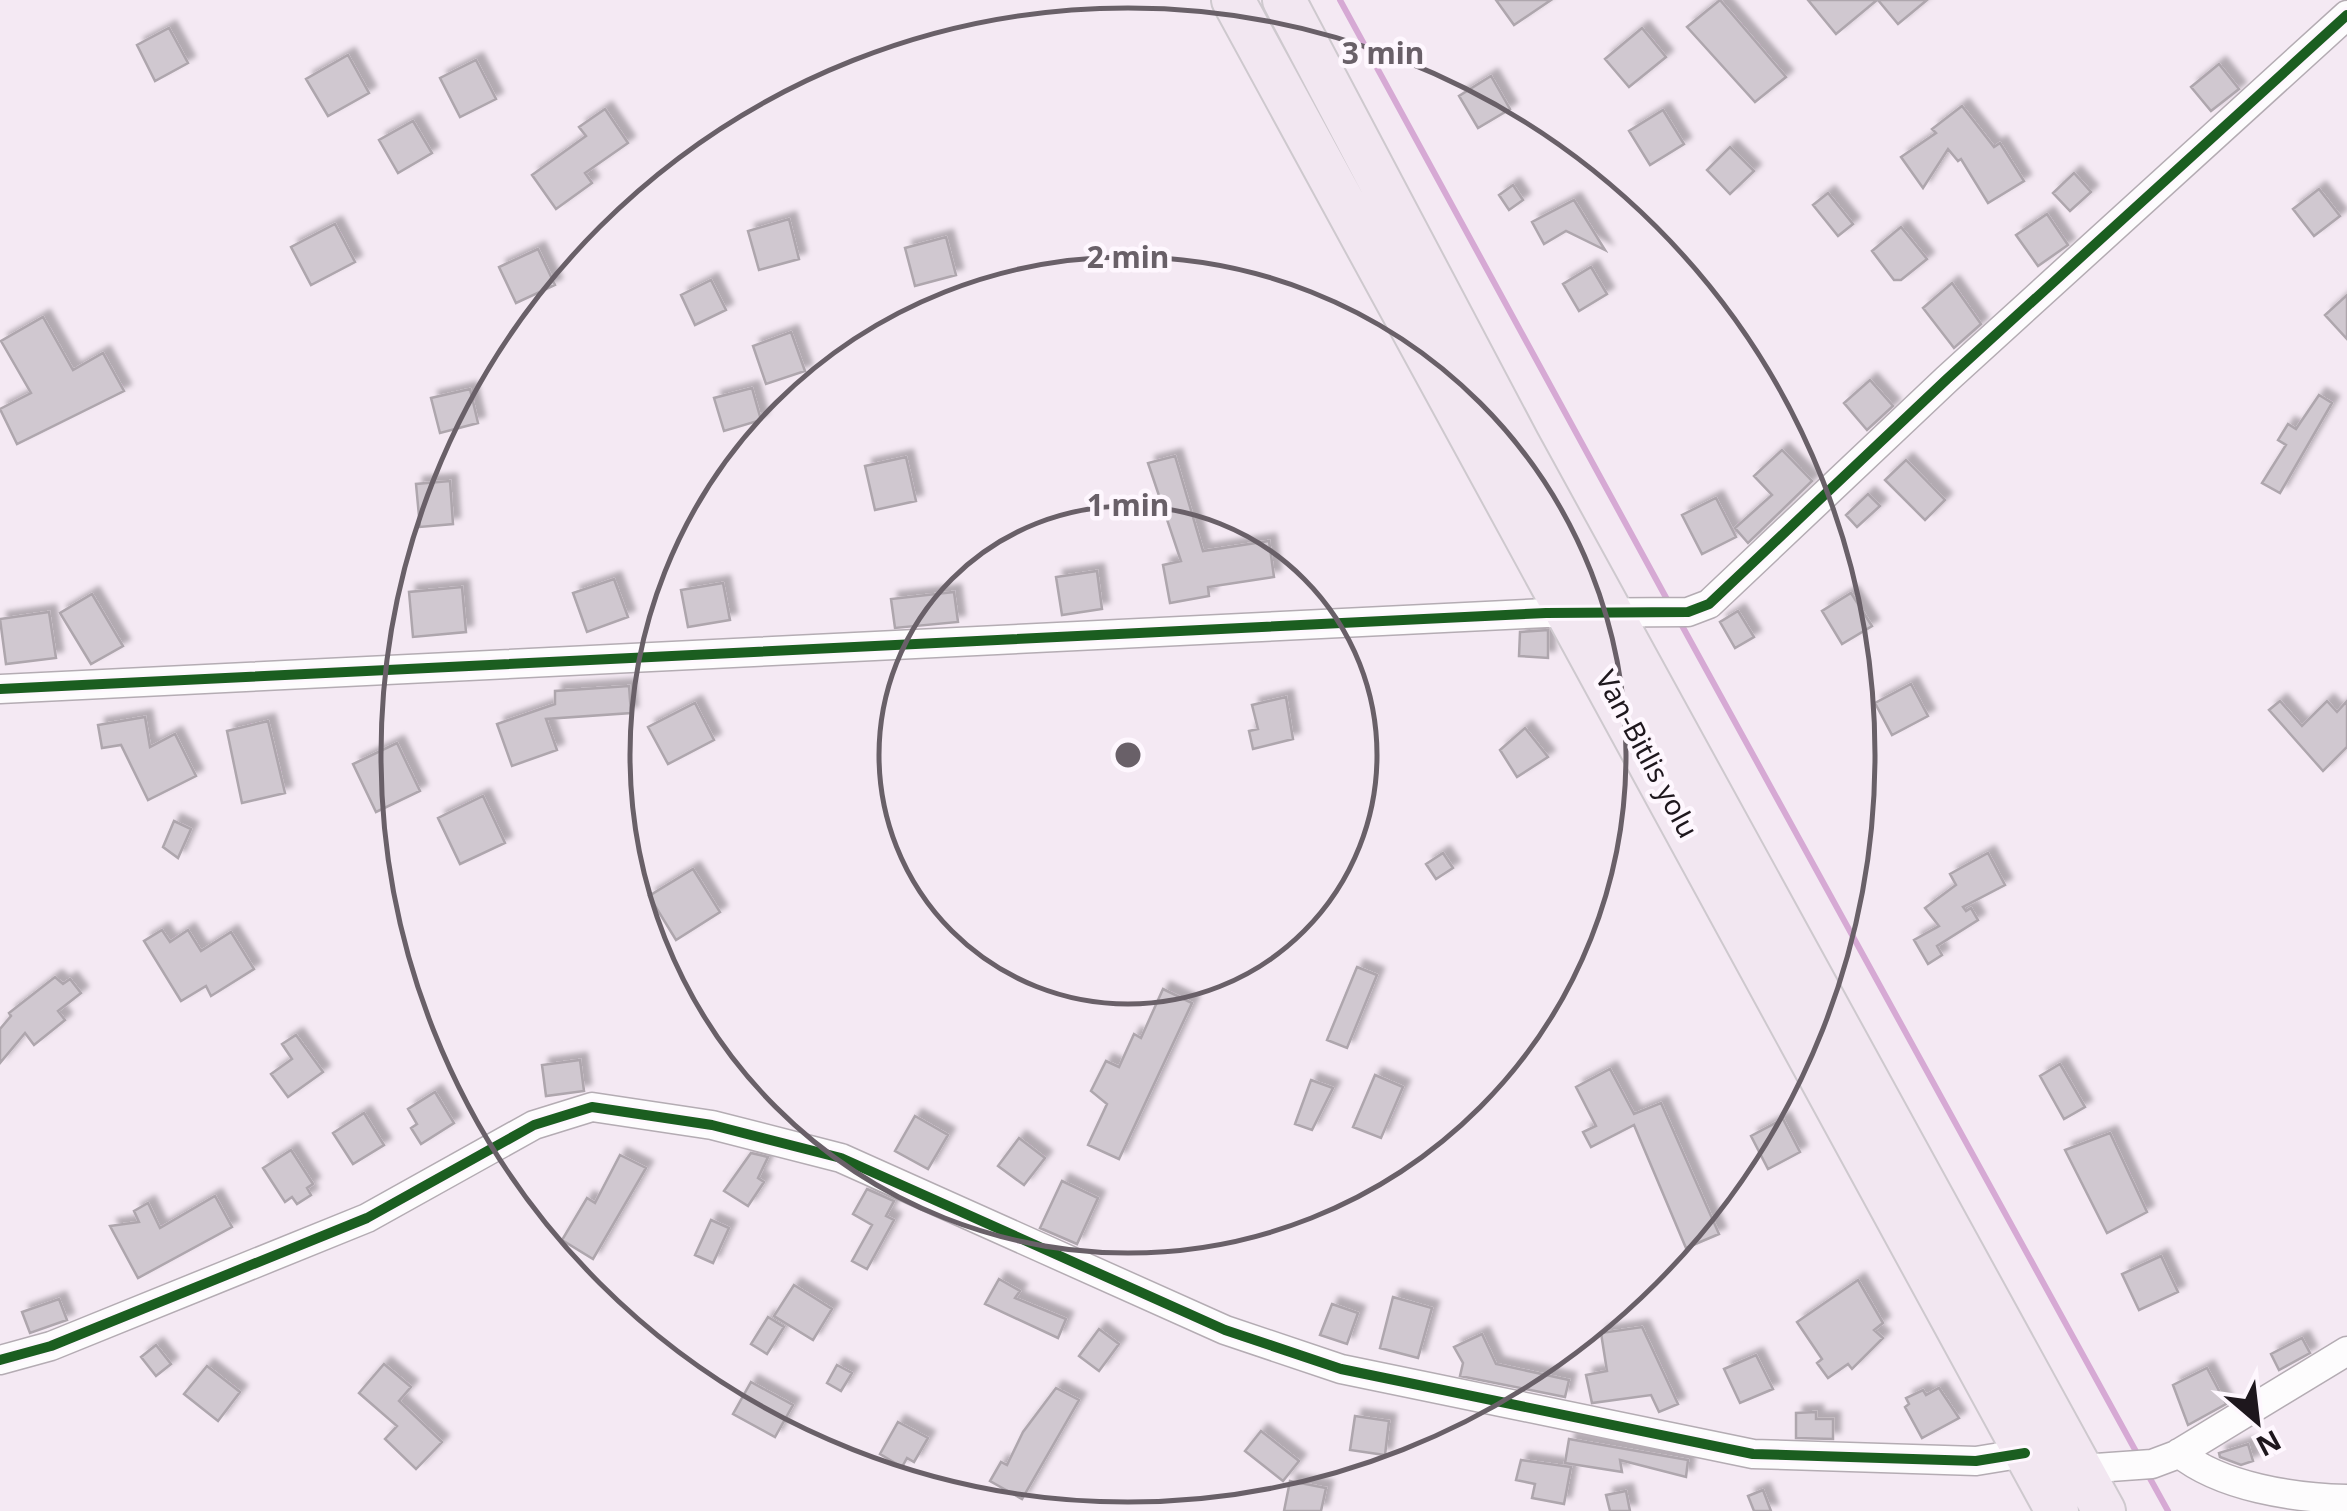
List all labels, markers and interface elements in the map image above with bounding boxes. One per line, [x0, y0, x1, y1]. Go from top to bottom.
text: 3 min [1342, 32, 1424, 73]
text: 2 min [1087, 236, 1169, 277]
text: 1 min [1087, 484, 1169, 525]
street label: Van-Bitlis yolu [1588, 663, 1708, 844]
centre of rings [1110, 737, 1146, 773]
north arrow [2207, 1371, 2307, 1471]
text: N [2250, 1422, 2288, 1466]

